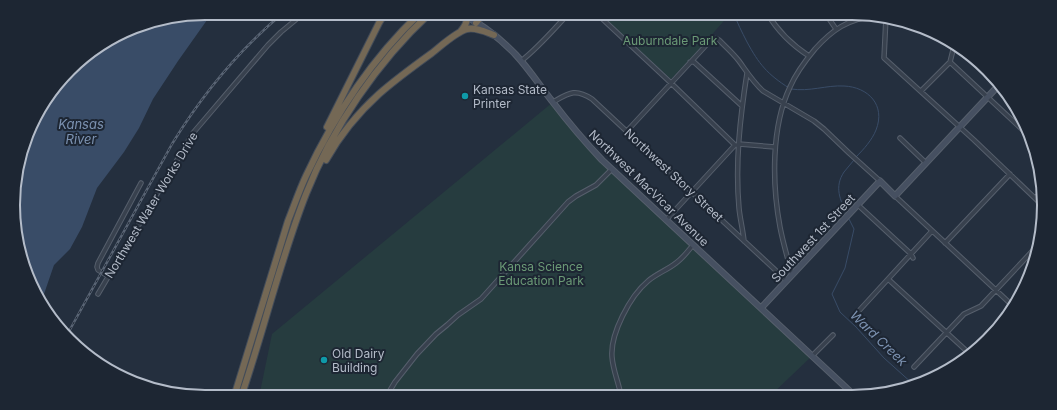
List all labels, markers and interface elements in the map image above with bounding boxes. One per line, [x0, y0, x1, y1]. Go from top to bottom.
park label: Auburndale Park [623, 33, 718, 48]
place label: Kansas State Printer [473, 82, 547, 111]
marker: Kansas State Printer [460, 91, 470, 101]
water label: Kansas River [58, 116, 104, 147]
street label: Northwest Story Street [621, 125, 727, 225]
street label: Northwest MacVicar Avenue [586, 127, 712, 249]
street label: Northwest Water Works Drive [101, 129, 201, 281]
street label: Southwest 1st Street [768, 191, 858, 285]
park label: Kansa Science Education Park [498, 259, 584, 288]
water label: Ward Creek [847, 307, 911, 370]
place label: Old Dairy Building [332, 346, 385, 375]
marker: Old Dairy Building [319, 355, 329, 365]

